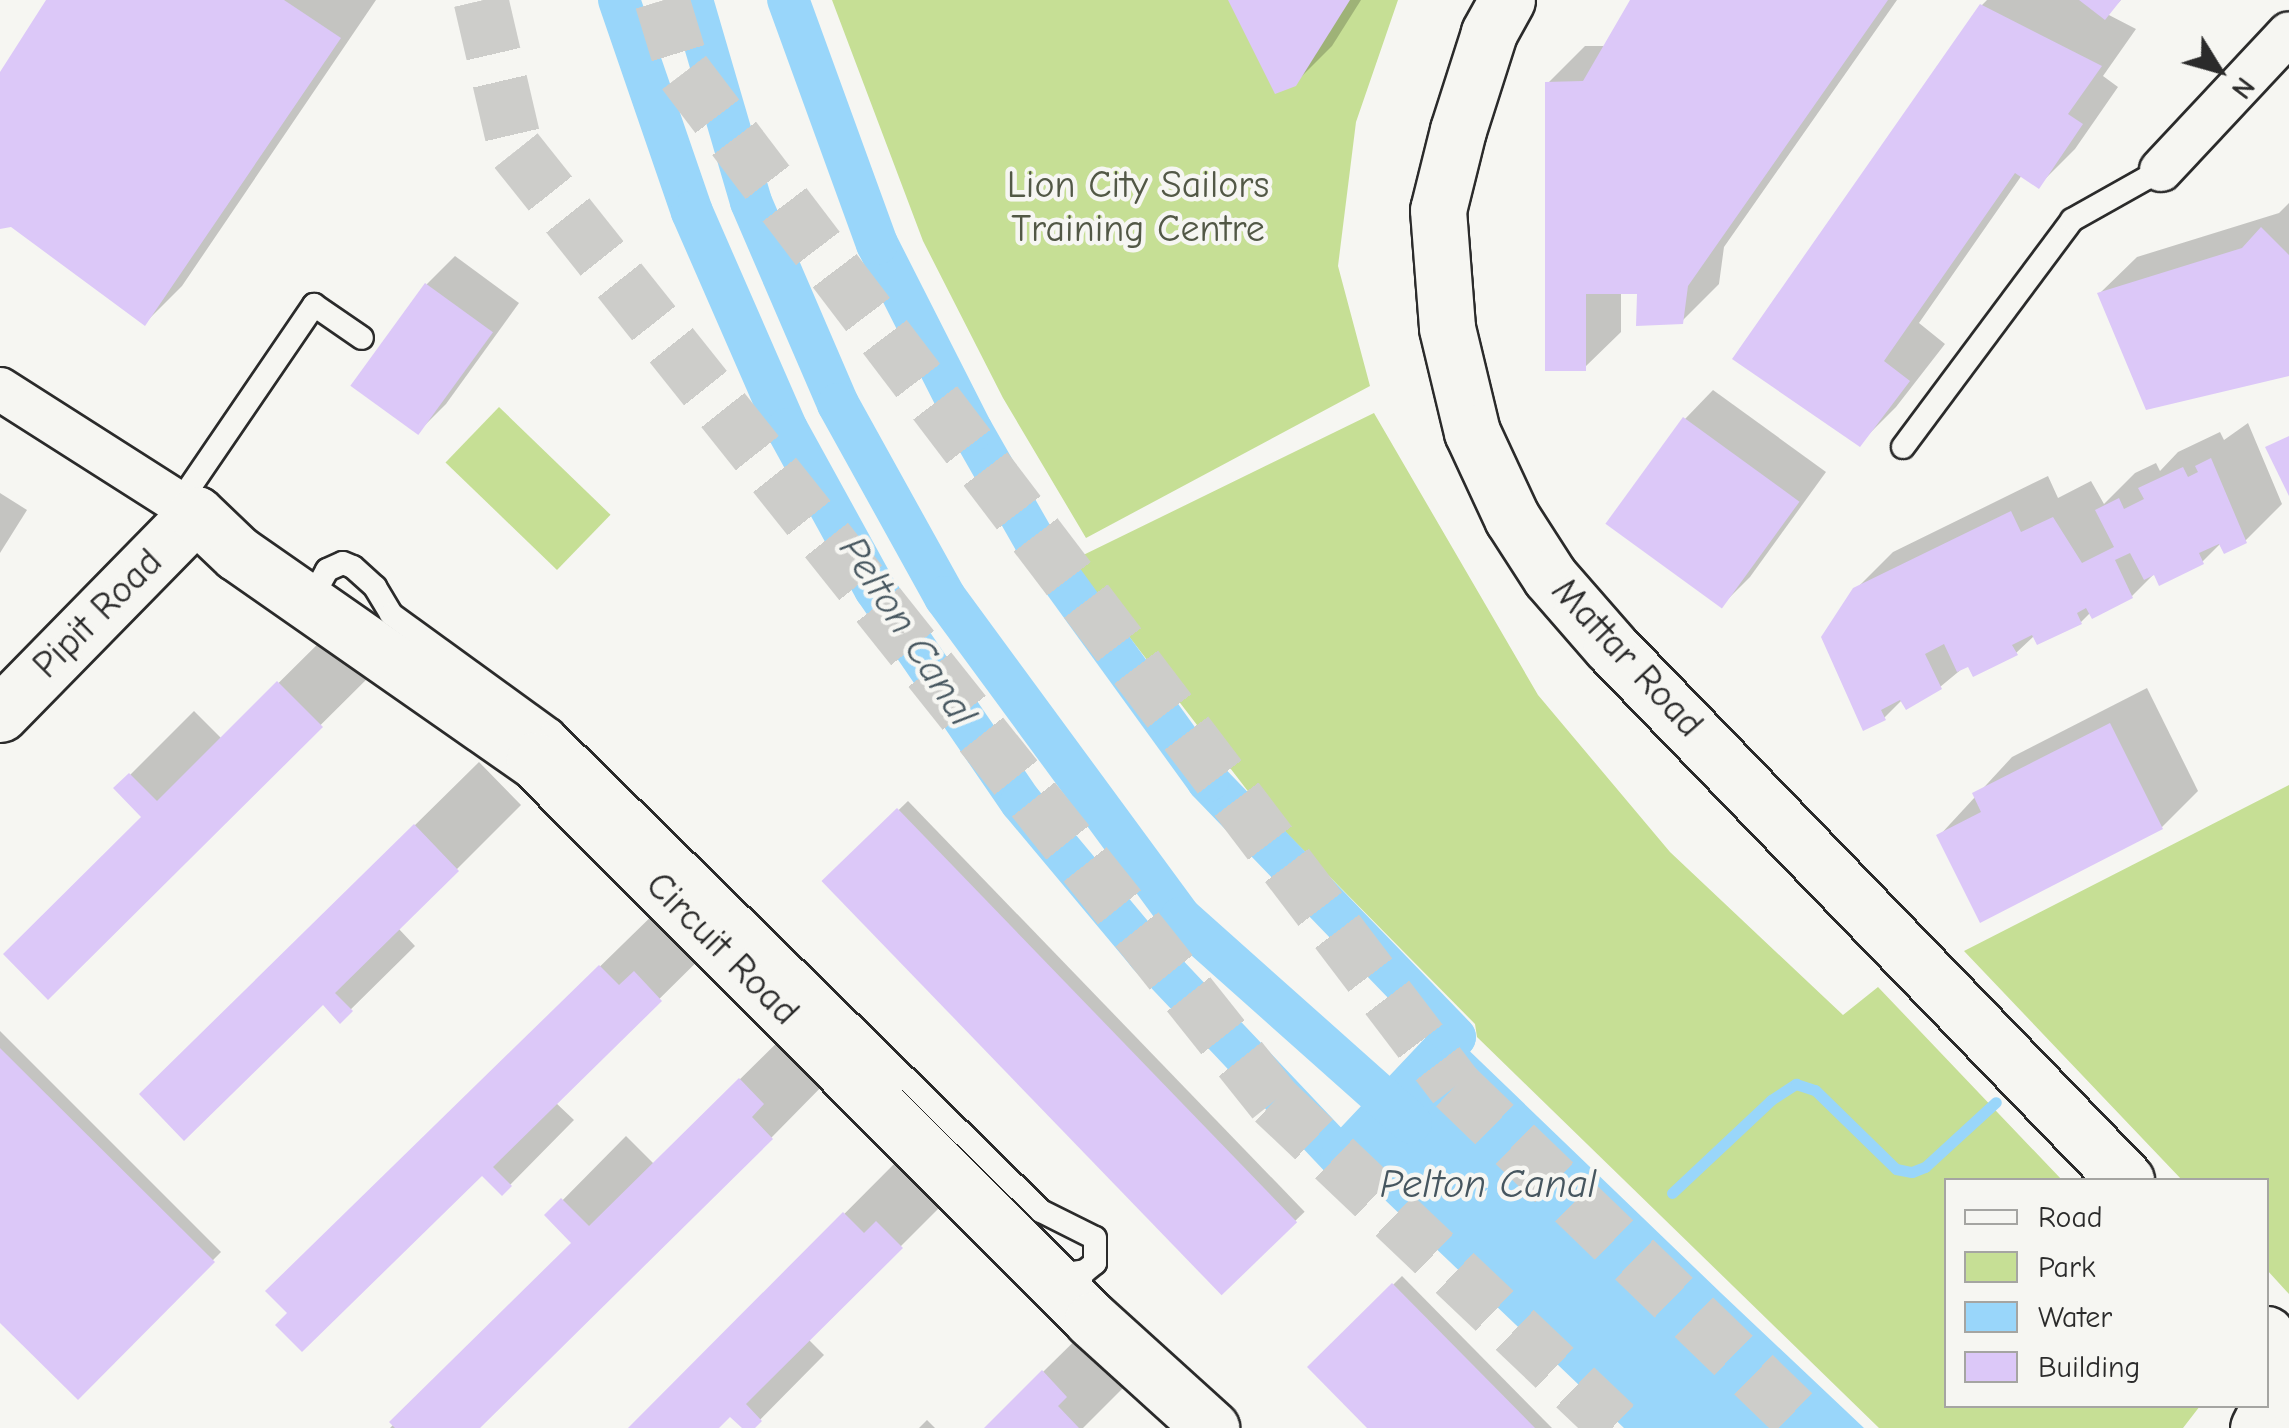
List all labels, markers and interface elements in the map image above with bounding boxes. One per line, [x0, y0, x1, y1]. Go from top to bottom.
north arrow [2169, 20, 2269, 120]
text: N [2225, 71, 2261, 105]
park label: Lion City Sailors Training Centre [1007, 163, 1269, 252]
water label: Pelton Canal [829, 527, 987, 735]
street label: Pipit Road [24, 540, 172, 688]
street label: Mattar Road [1542, 569, 1712, 747]
street label: Circuit Road [636, 863, 808, 1035]
water label: Pelton Canal [1380, 1160, 1596, 1208]
legend [1944, 1178, 2269, 1408]
text: Road [2038, 1200, 2103, 1235]
text: Park [2038, 1250, 2095, 1285]
text: Water [2038, 1300, 2112, 1335]
text: Building [2038, 1350, 2141, 1385]

